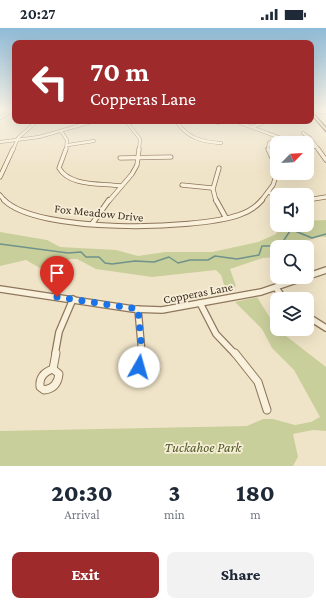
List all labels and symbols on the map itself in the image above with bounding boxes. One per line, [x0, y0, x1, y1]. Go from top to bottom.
north arrow [270, 136, 314, 180]
street label: Fox Meadow Drive [54, 201, 144, 225]
pin [40, 256, 74, 297]
street label: Copperas Lane [162, 279, 234, 307]
position arrow [118, 346, 160, 388]
park label: Tuckahoe Park [165, 439, 242, 455]

